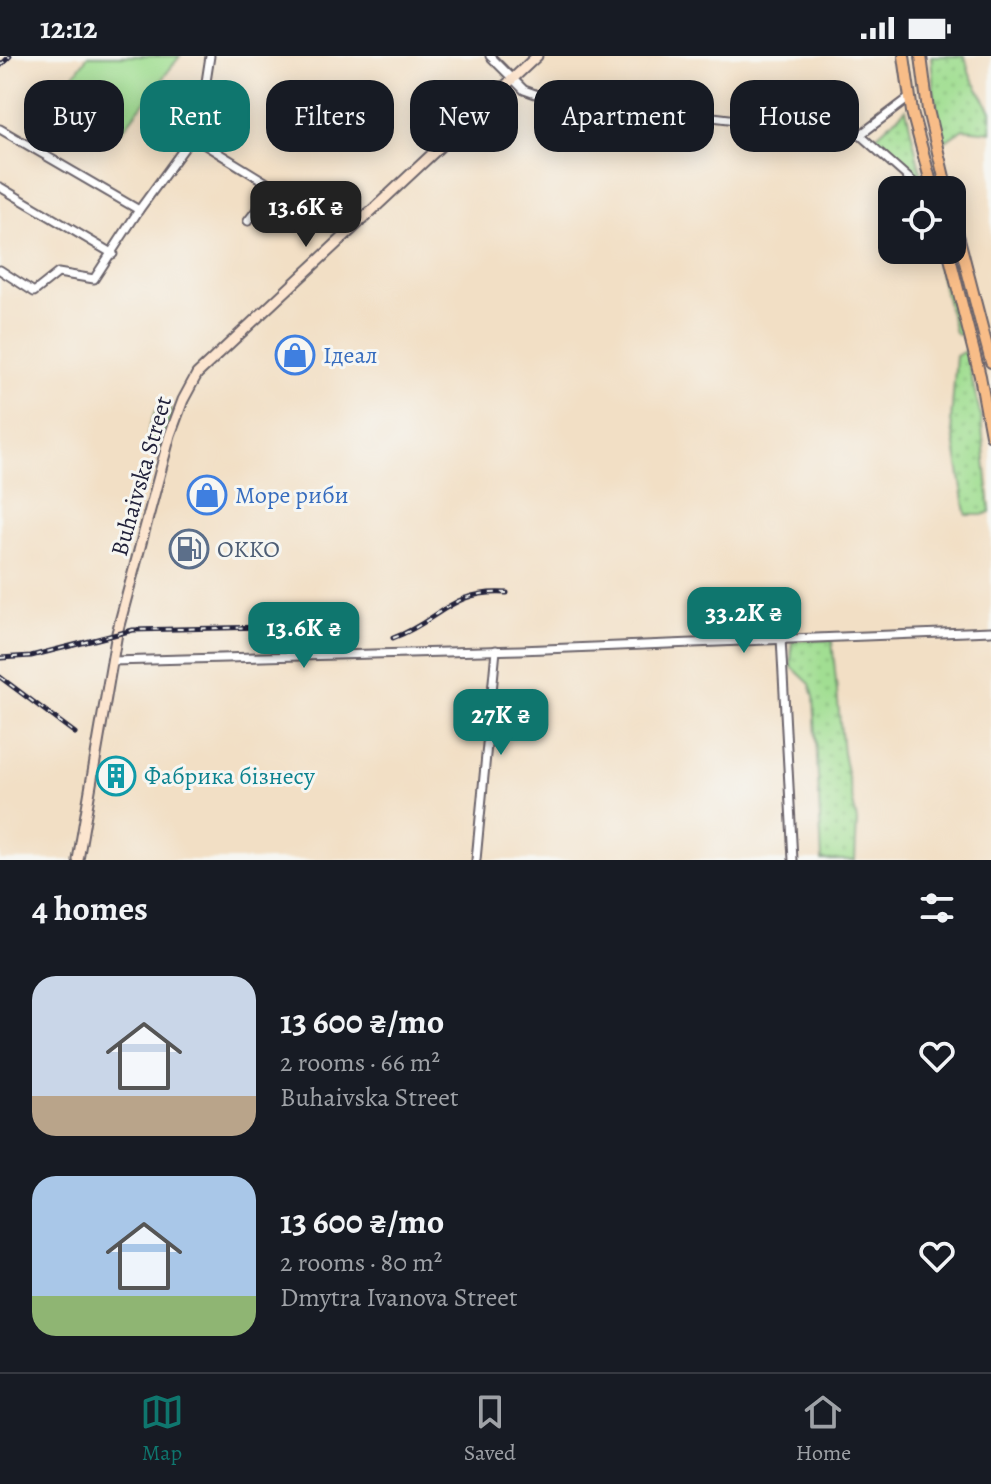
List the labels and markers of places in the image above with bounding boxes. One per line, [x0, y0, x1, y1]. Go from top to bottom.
pin: 13.6K ₴ [232, 181, 380, 249]
shop icon: Ідеал [274, 334, 316, 376]
place label: Ідеал [323, 339, 377, 371]
shop icon: Море риби [186, 474, 228, 516]
place label: Море риби [235, 479, 349, 511]
fuel station icon: OKKO [168, 528, 210, 570]
place label: OKKO [217, 533, 280, 565]
pin: 33.2K ₴ [670, 587, 818, 655]
pin: 13.6K ₴ [230, 602, 378, 670]
pin: 27K ₴ [445, 689, 557, 757]
building icon: Фабрика бізнесу [95, 755, 137, 797]
place label: Фабрика бізнесу [144, 760, 315, 792]

